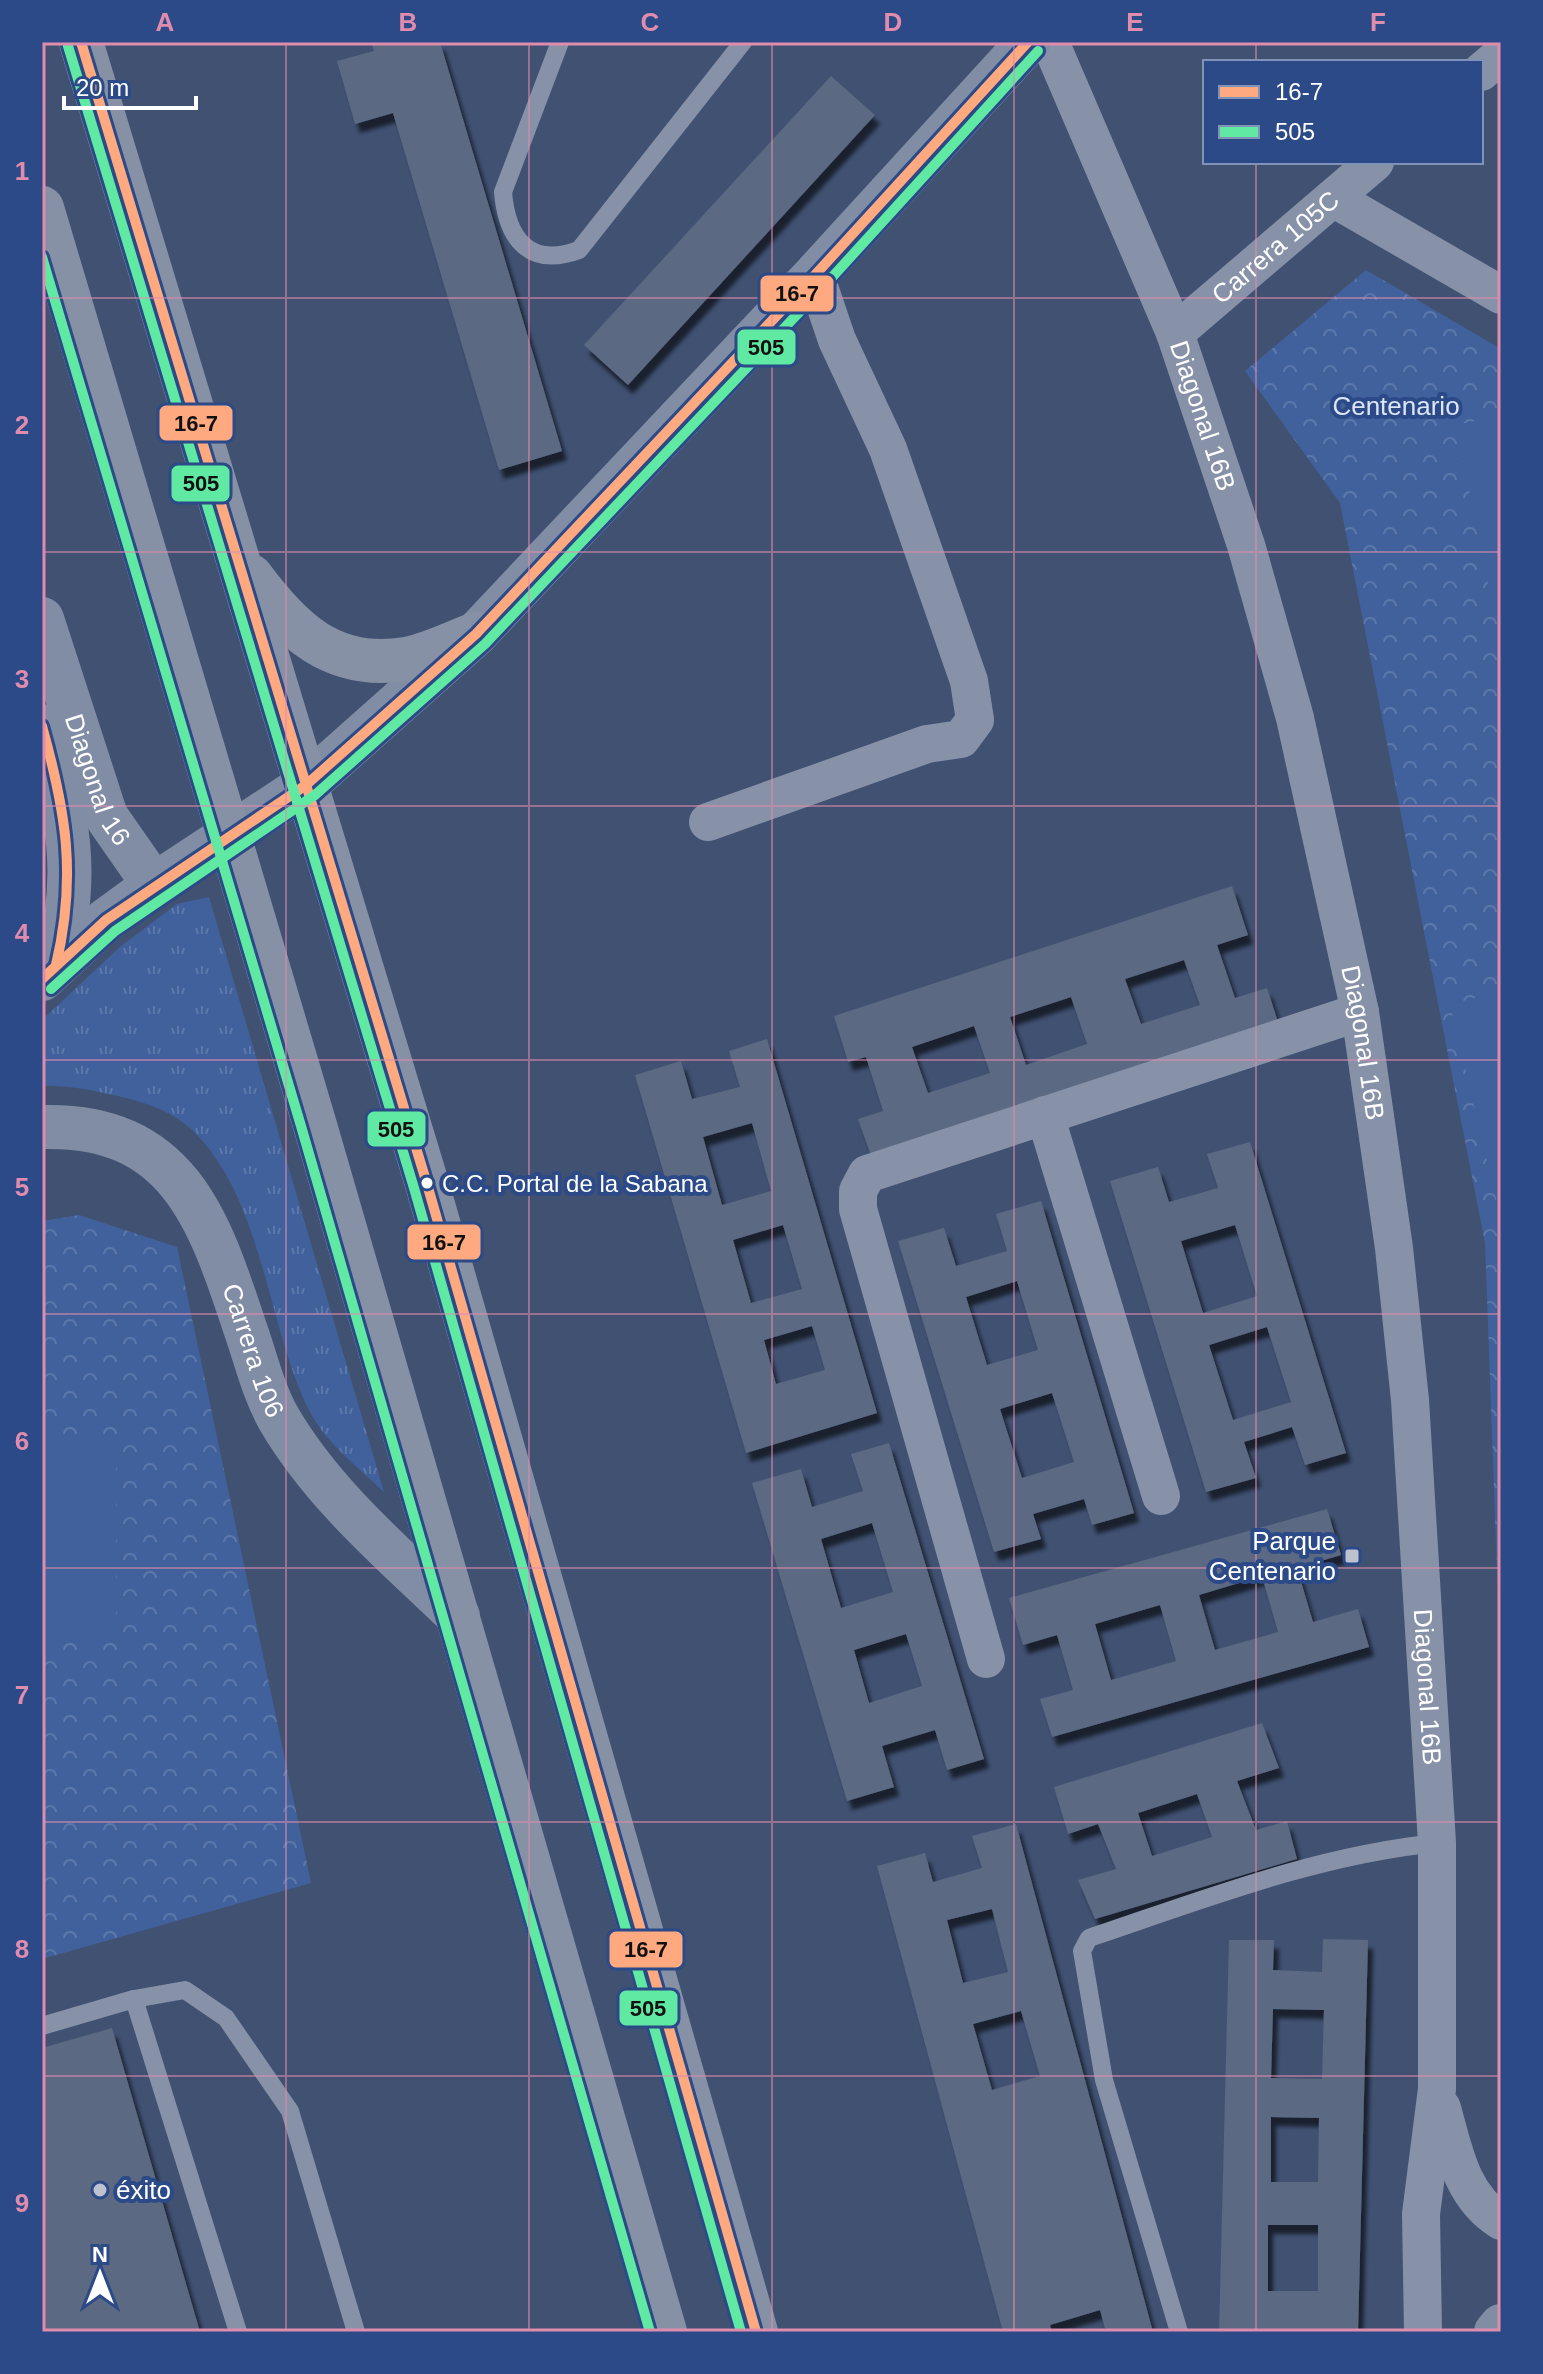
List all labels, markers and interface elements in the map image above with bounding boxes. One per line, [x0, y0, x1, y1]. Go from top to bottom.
text: A [156, 7, 175, 37]
text: B [399, 7, 417, 37]
text: C [641, 7, 660, 37]
text: D [884, 7, 902, 37]
text: E [1126, 7, 1144, 37]
text: F [1370, 7, 1386, 37]
scale bar [64, 60, 196, 110]
legend [1203, 60, 1483, 164]
text: 20 m [76, 74, 129, 101]
text: 16-7 [1275, 78, 1323, 105]
text: 505 [1275, 118, 1315, 145]
text: 1 [15, 156, 29, 186]
street label: Carrera 105C [1206, 185, 1345, 310]
line badge: 16-7 [759, 274, 835, 313]
text: 16-7 [775, 281, 819, 306]
line badge: 505 [736, 328, 797, 366]
text: 505 [748, 335, 784, 360]
street label: Diagonal 16B [1164, 337, 1242, 495]
park label: Centenario [1332, 391, 1460, 421]
line badge: 16-7 [158, 404, 234, 442]
text: 2 [15, 410, 29, 440]
text: 16-7 [174, 411, 218, 436]
line badge: 505 [170, 464, 231, 503]
text: 505 [183, 471, 219, 496]
text: 3 [15, 664, 29, 694]
street label: Diagonal 16 [59, 710, 137, 851]
text: 4 [15, 918, 30, 948]
street label: Diagonal 16B [1335, 963, 1390, 1122]
line badge: 505 [366, 1110, 427, 1148]
text: 505 [378, 1117, 414, 1142]
place label: C.C. Portal de la Sabana [442, 1170, 708, 1197]
text: 5 [15, 1172, 29, 1202]
marker: C.C. Portal de la Sabana [419, 1175, 435, 1191]
line badge: 16-7 [406, 1223, 482, 1261]
text: 16-7 [422, 1230, 466, 1255]
street label: Carrera 106 [216, 1280, 290, 1422]
text: 6 [15, 1426, 29, 1456]
place label: Parque Centenario [1209, 1526, 1336, 1586]
marker: Parque Centenario [1343, 1547, 1361, 1565]
street label: Diagonal 16B [1408, 1608, 1447, 1766]
text: 7 [15, 1680, 29, 1710]
line badge: 16-7 [608, 1930, 684, 1969]
text: 8 [15, 1934, 29, 1964]
text: 16-7 [624, 1937, 668, 1962]
line badge: 505 [618, 1989, 679, 2027]
text: 505 [630, 1996, 666, 2021]
place label: éxito [116, 2175, 171, 2205]
marker: éxito [91, 2181, 109, 2199]
text: 9 [15, 2188, 29, 2218]
north arrow [60, 2234, 140, 2314]
text: N [92, 2242, 108, 2267]

